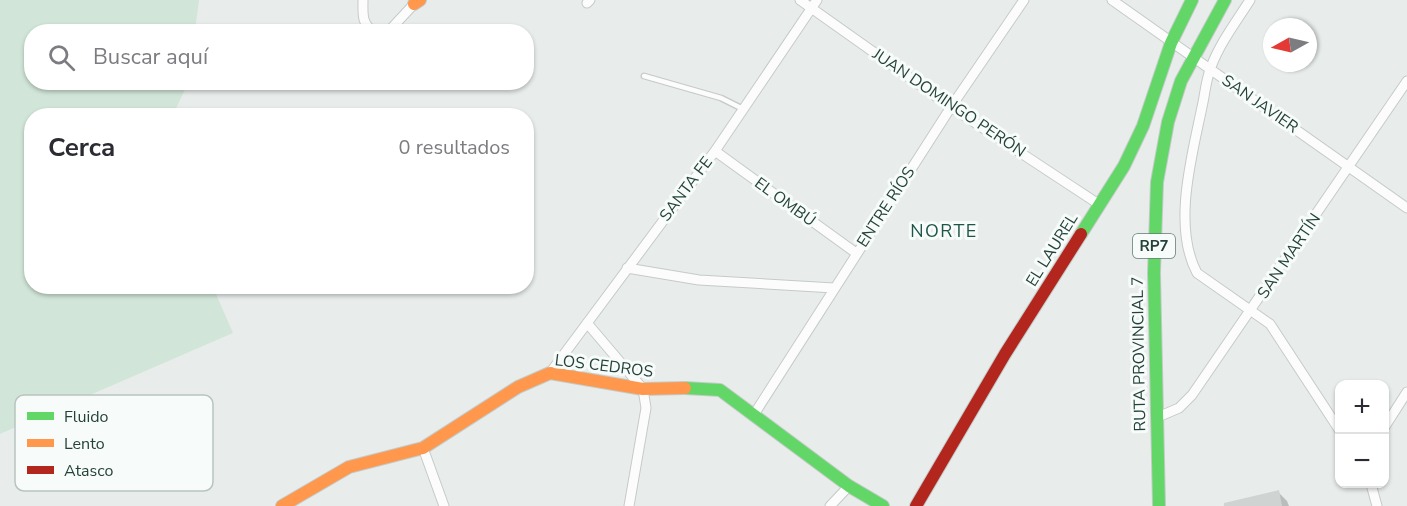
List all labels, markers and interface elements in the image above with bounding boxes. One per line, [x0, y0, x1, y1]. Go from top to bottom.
north arrow [1263, 18, 1317, 72]
search box [24, 24, 534, 90]
icon: search [45, 41, 78, 74]
text: Buscar aquí [93, 42, 208, 72]
street label: JUAN DOMINGO PERÓN [867, 43, 1030, 163]
street label: SAN JAVIER [1217, 70, 1303, 139]
text: Cerca [48, 130, 115, 165]
text: 0 resultados [399, 134, 510, 161]
street label: SANTA FE [654, 152, 718, 226]
street label: ENTRE RÍOS [852, 162, 920, 252]
street label: EL OMBÚ [750, 172, 820, 232]
street label: EL LAUREL [1021, 209, 1083, 291]
street label: SAN MARTÍN [1252, 209, 1326, 303]
district label: NORTE [910, 219, 978, 243]
road number: RP7 [1133, 234, 1175, 258]
street label: RUTA PROVINCIAL 7 [1127, 276, 1151, 432]
street label: LOS CEDROS [554, 349, 655, 383]
map controls [1335, 380, 1389, 488]
button: + [1335, 380, 1389, 434]
legend [15, 395, 213, 491]
text: Fluido [64, 406, 109, 428]
text: Lento [64, 433, 105, 455]
button: − [1335, 434, 1389, 488]
text: Atasco [64, 460, 113, 482]

